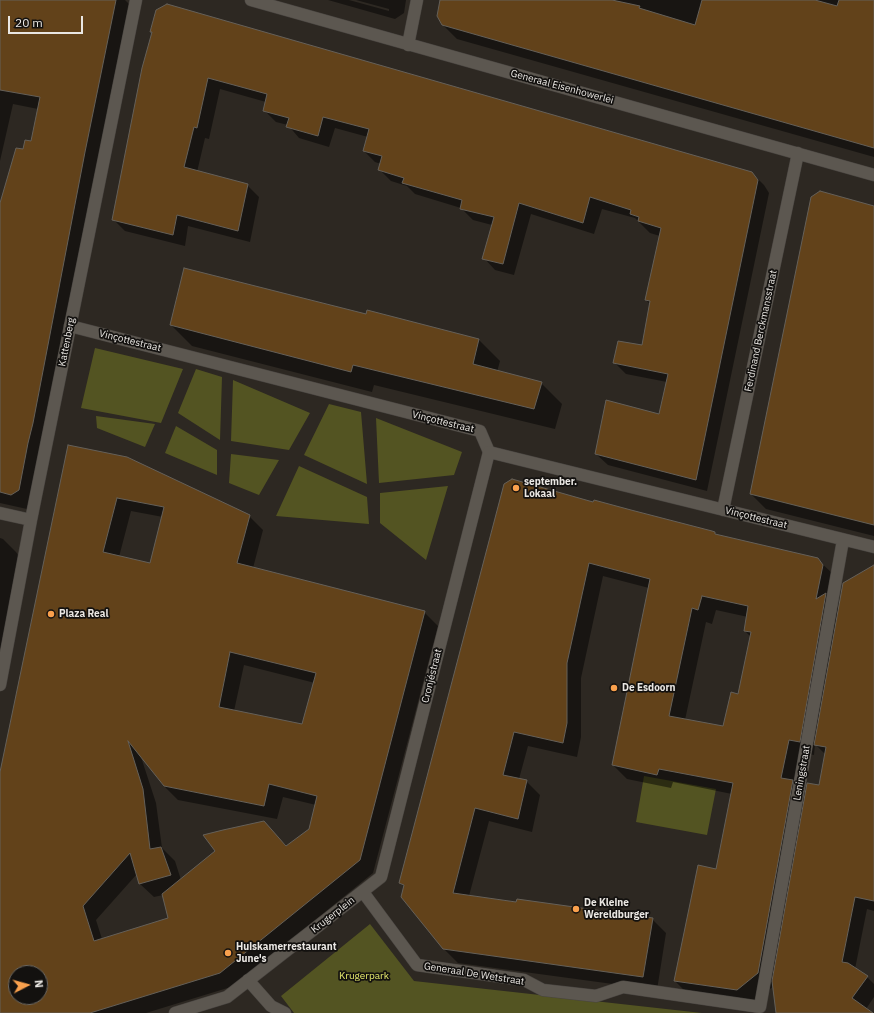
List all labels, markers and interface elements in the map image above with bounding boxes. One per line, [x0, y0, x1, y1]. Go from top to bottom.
scale bar [10, 8, 85, 34]
text: 20 m [15, 15, 43, 30]
street label: Generaal Eisenhowerlei [509, 67, 615, 107]
street label: Ferdinand Berckmansstraat [742, 269, 780, 393]
street label: Kattenberg [56, 317, 78, 367]
street label: Vinçottestraat [98, 328, 162, 354]
street label: Vinçottestraat [411, 409, 475, 435]
place label: september. Lokaal [524, 476, 577, 500]
marker: september. Lokaal [511, 483, 521, 493]
street label: Vinçottestraat [724, 505, 788, 531]
place label: Plaza Real [59, 608, 108, 620]
marker: Plaza Real [46, 609, 56, 619]
street label: Cronjéstraat [419, 648, 445, 704]
place label: De Esdoorn [622, 682, 675, 694]
marker: De Esdoorn [609, 683, 619, 693]
street label: Leningstraat [791, 745, 813, 801]
street label: Krugerplein [309, 894, 357, 936]
place label: De Kleine Wereldburger [584, 897, 649, 920]
marker: De Kleine Wereldburger [571, 904, 581, 914]
place label: Huiskamerrestaurant June's [236, 941, 337, 964]
marker: Huiskamerrestaurant June's [223, 948, 233, 958]
street label: Generaal De Wetstraat [423, 960, 525, 988]
north arrow [8, 965, 48, 1005]
park label: Krugerpark [339, 970, 389, 982]
text: N [32, 979, 46, 989]

